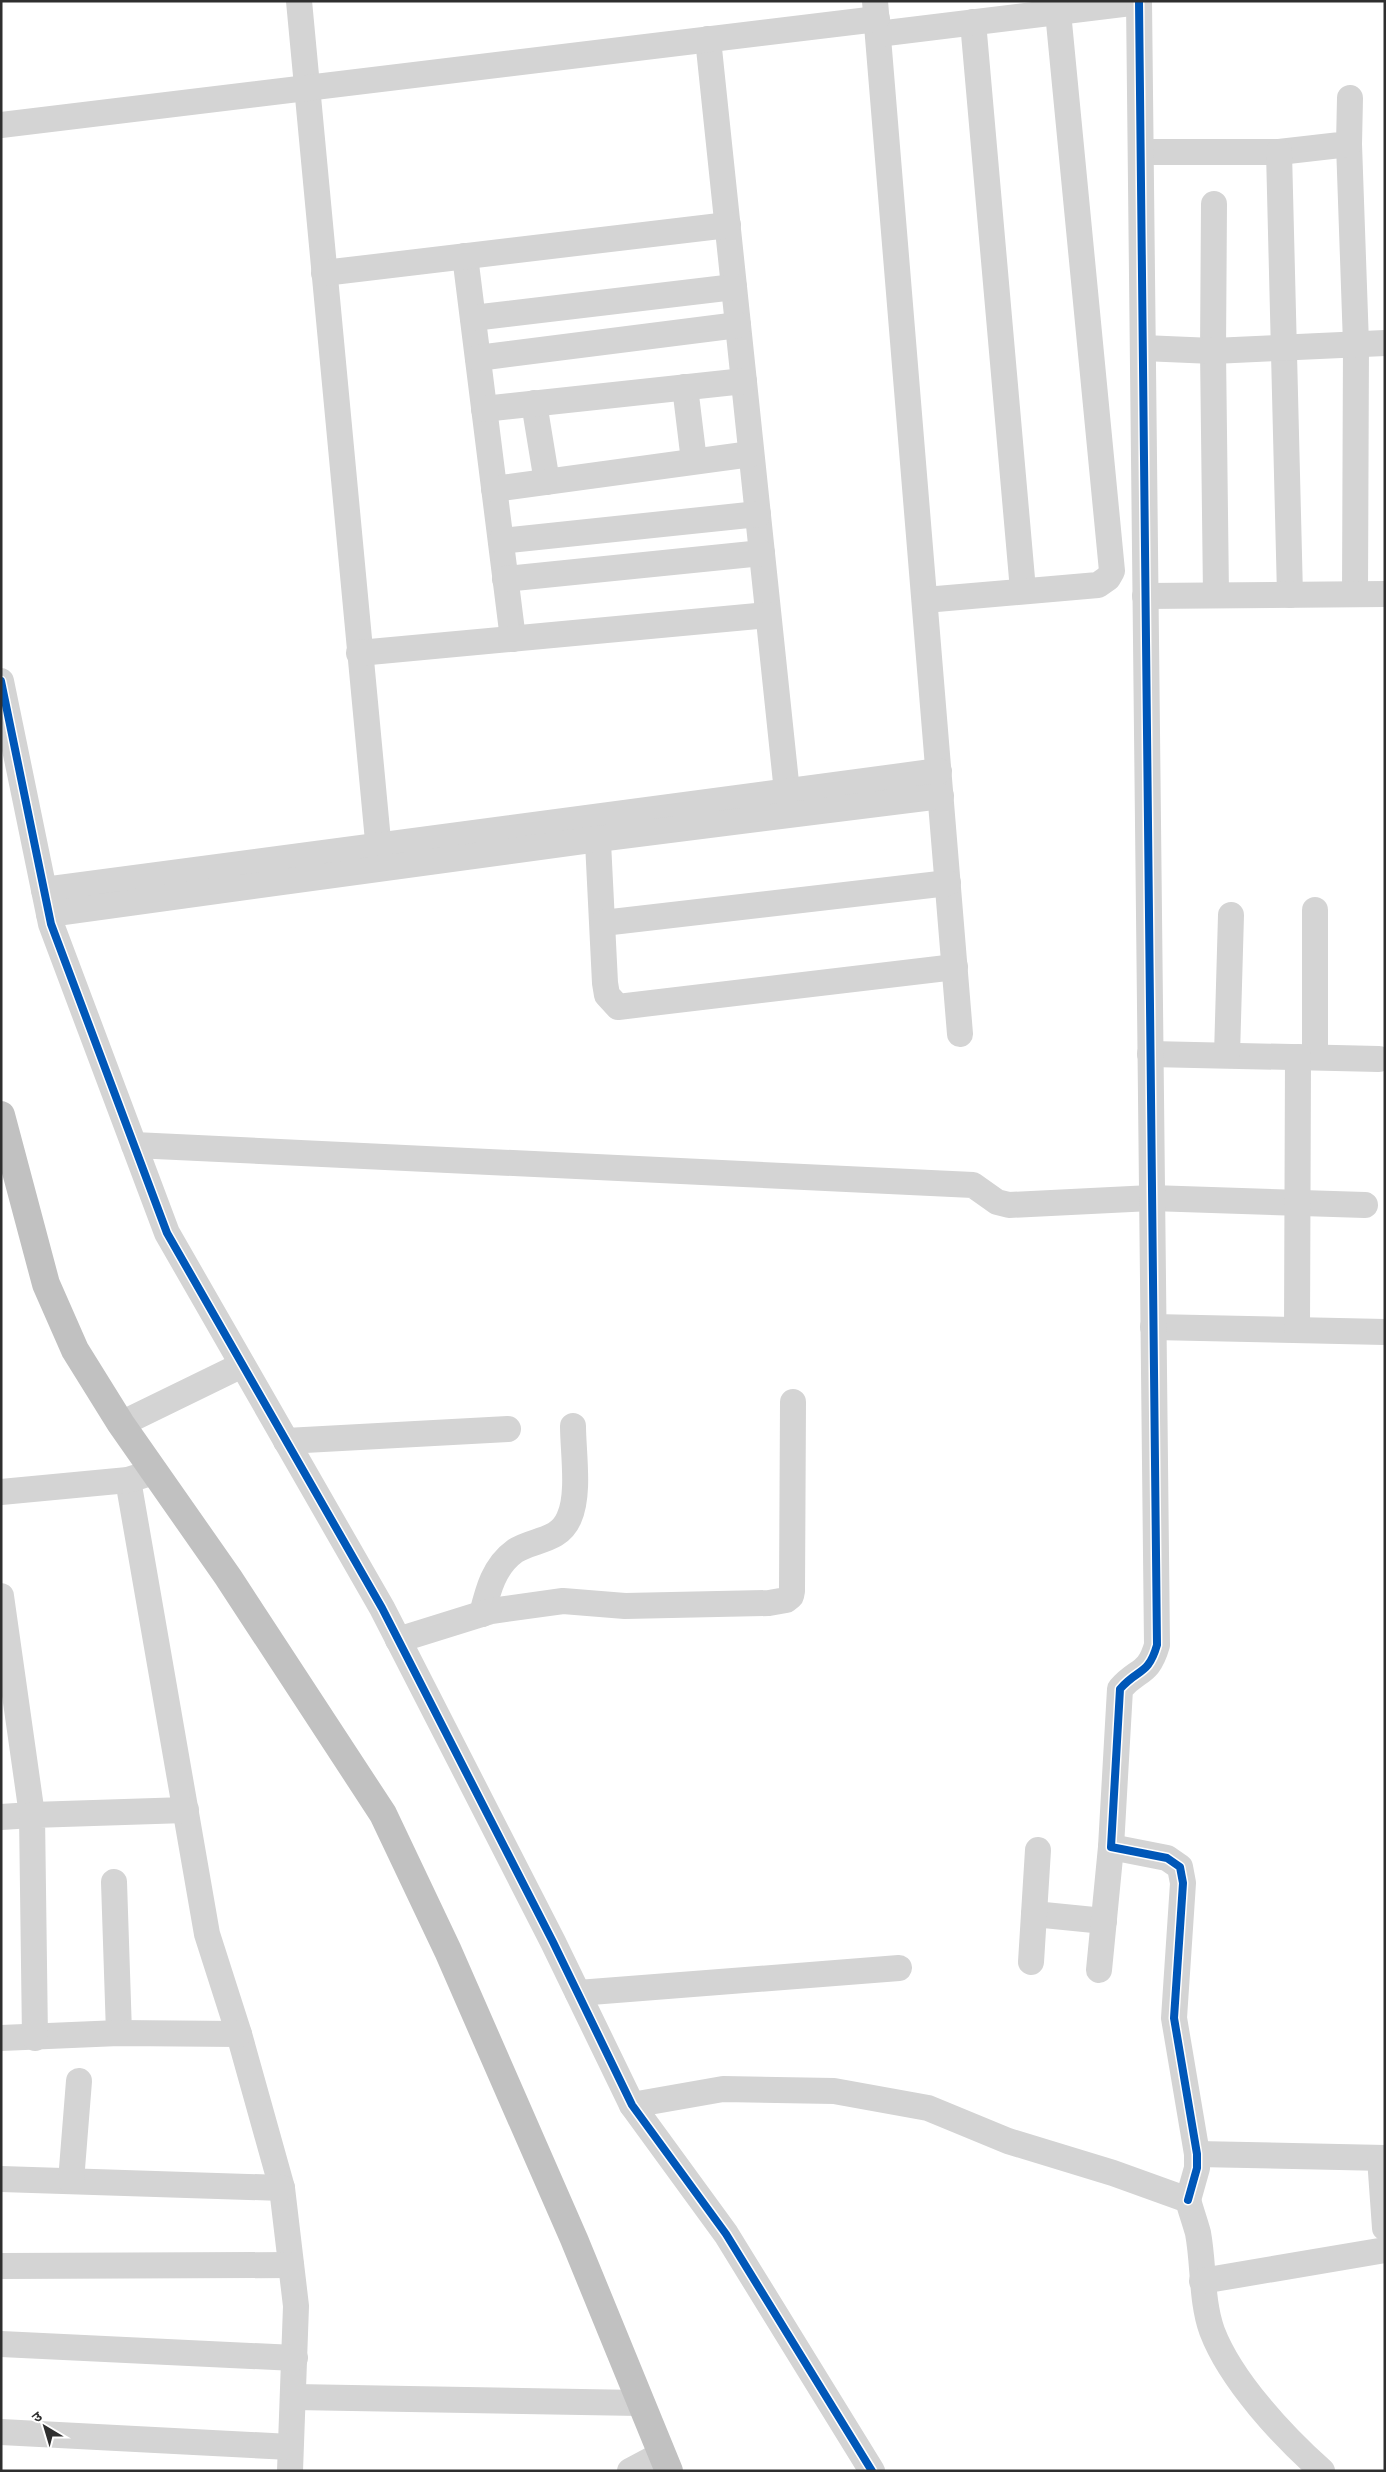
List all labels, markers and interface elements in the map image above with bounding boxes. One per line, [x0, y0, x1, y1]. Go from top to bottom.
north arrow [20, 2402, 70, 2452]
text: उ [28, 2406, 46, 2426]

